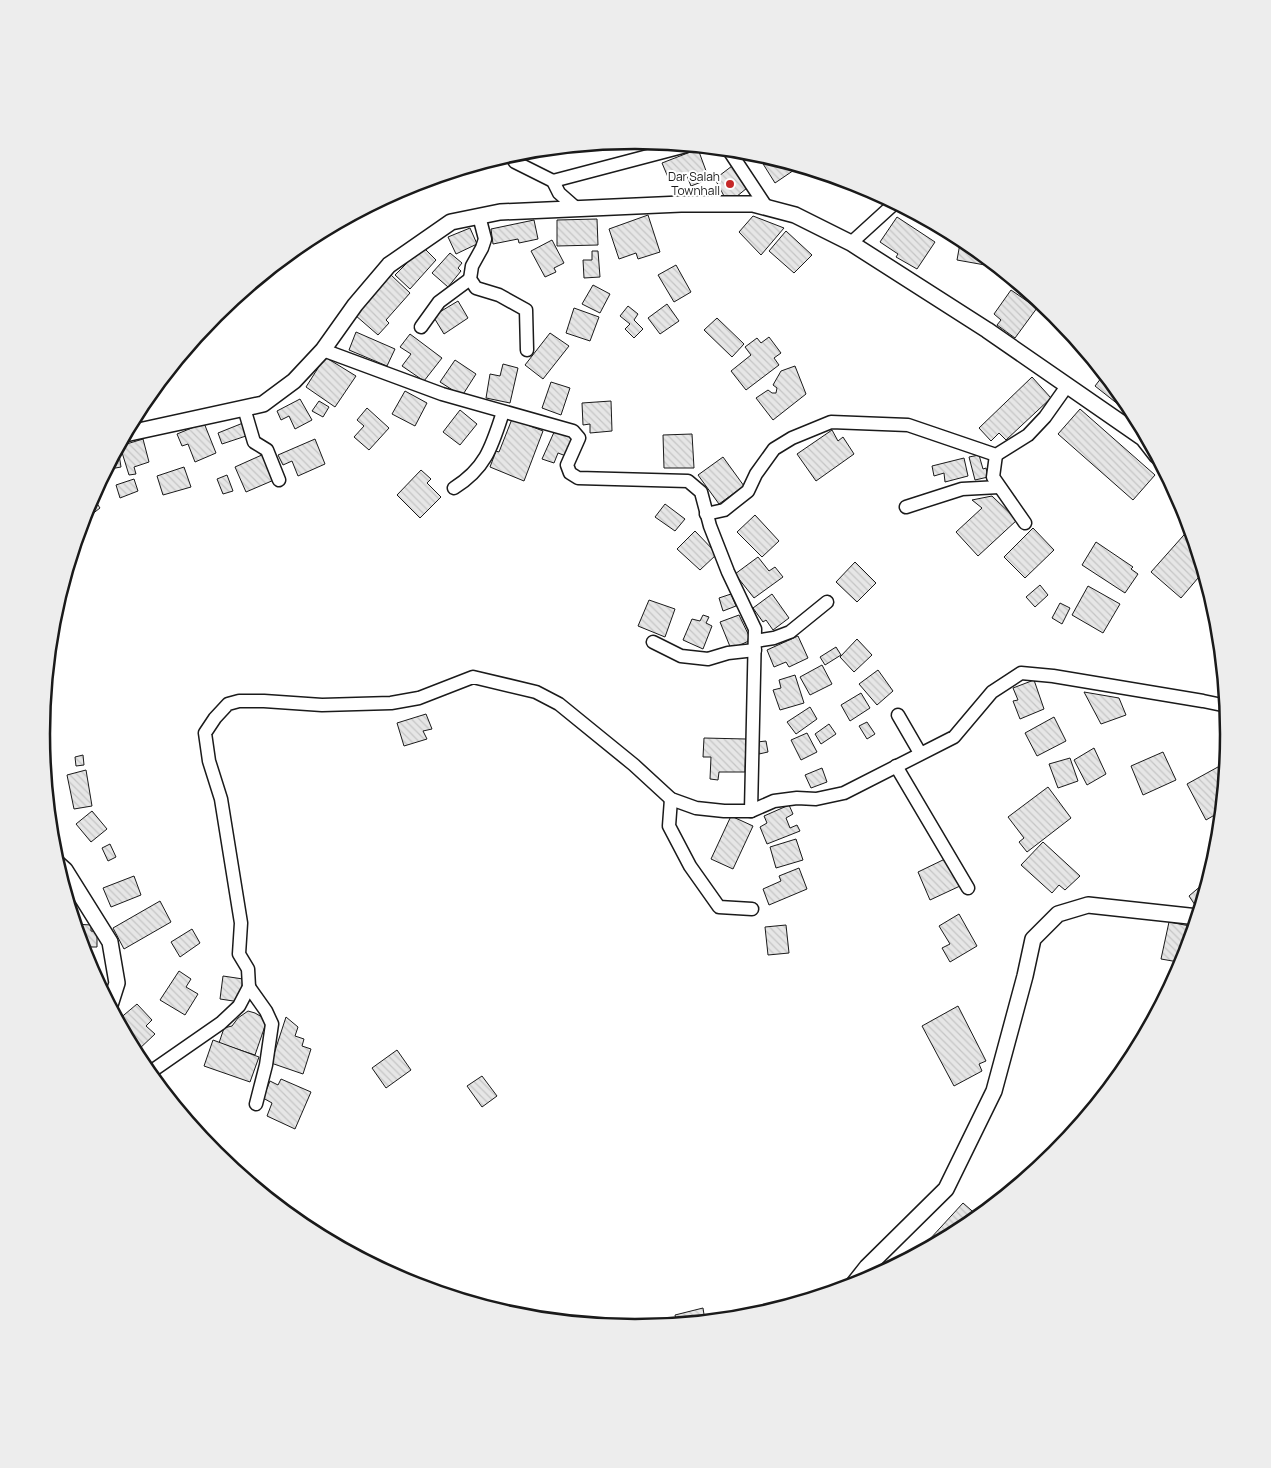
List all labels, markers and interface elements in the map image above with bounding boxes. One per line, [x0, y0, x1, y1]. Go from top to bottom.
place label: Dar Salah Townhall [668, 168, 720, 199]
marker: Dar Salah Townhall [724, 178, 736, 190]

